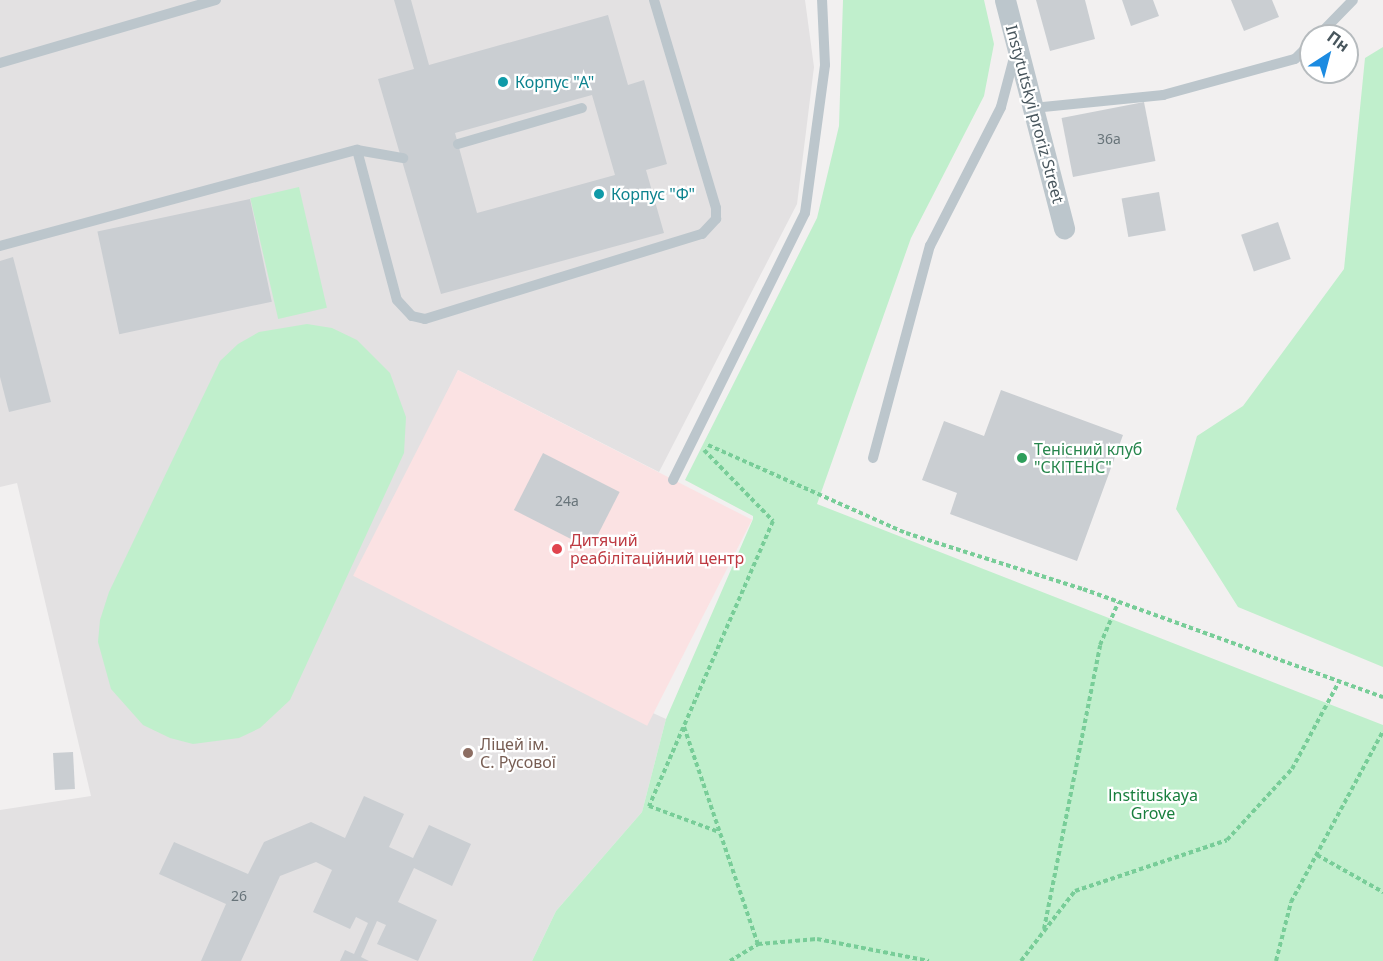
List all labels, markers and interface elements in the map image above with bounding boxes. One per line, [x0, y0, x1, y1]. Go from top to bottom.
street label: Instytutskyi proriz Street [1002, 23, 1068, 205]
north arrow [1299, 24, 1359, 84]
text: Пн [1323, 25, 1354, 57]
place label: Корпус "А" [515, 72, 594, 92]
marker: Корпус "А" [496, 75, 510, 89]
house number: 36а [1097, 131, 1121, 147]
place label: Корпус "Ф" [611, 184, 695, 204]
marker: Корпус "Ф" [592, 187, 606, 201]
place label: Тенісний клуб "СКІТЕНС" [1034, 439, 1142, 477]
marker: Тенісний клуб "СКІТЕНС" [1015, 451, 1029, 465]
house number: 24а [555, 493, 579, 509]
place label: Дитячий реабілітаційний центр [570, 530, 744, 568]
marker: Дитячий реабілітаційний центр [548, 540, 566, 558]
place label: Ліцей ім. С. Русової [480, 734, 556, 772]
marker: Ліцей ім. С. Русової [461, 746, 475, 760]
park label: Іnstituskaya Grove [1108, 785, 1198, 823]
house number: 26 [231, 888, 247, 904]

